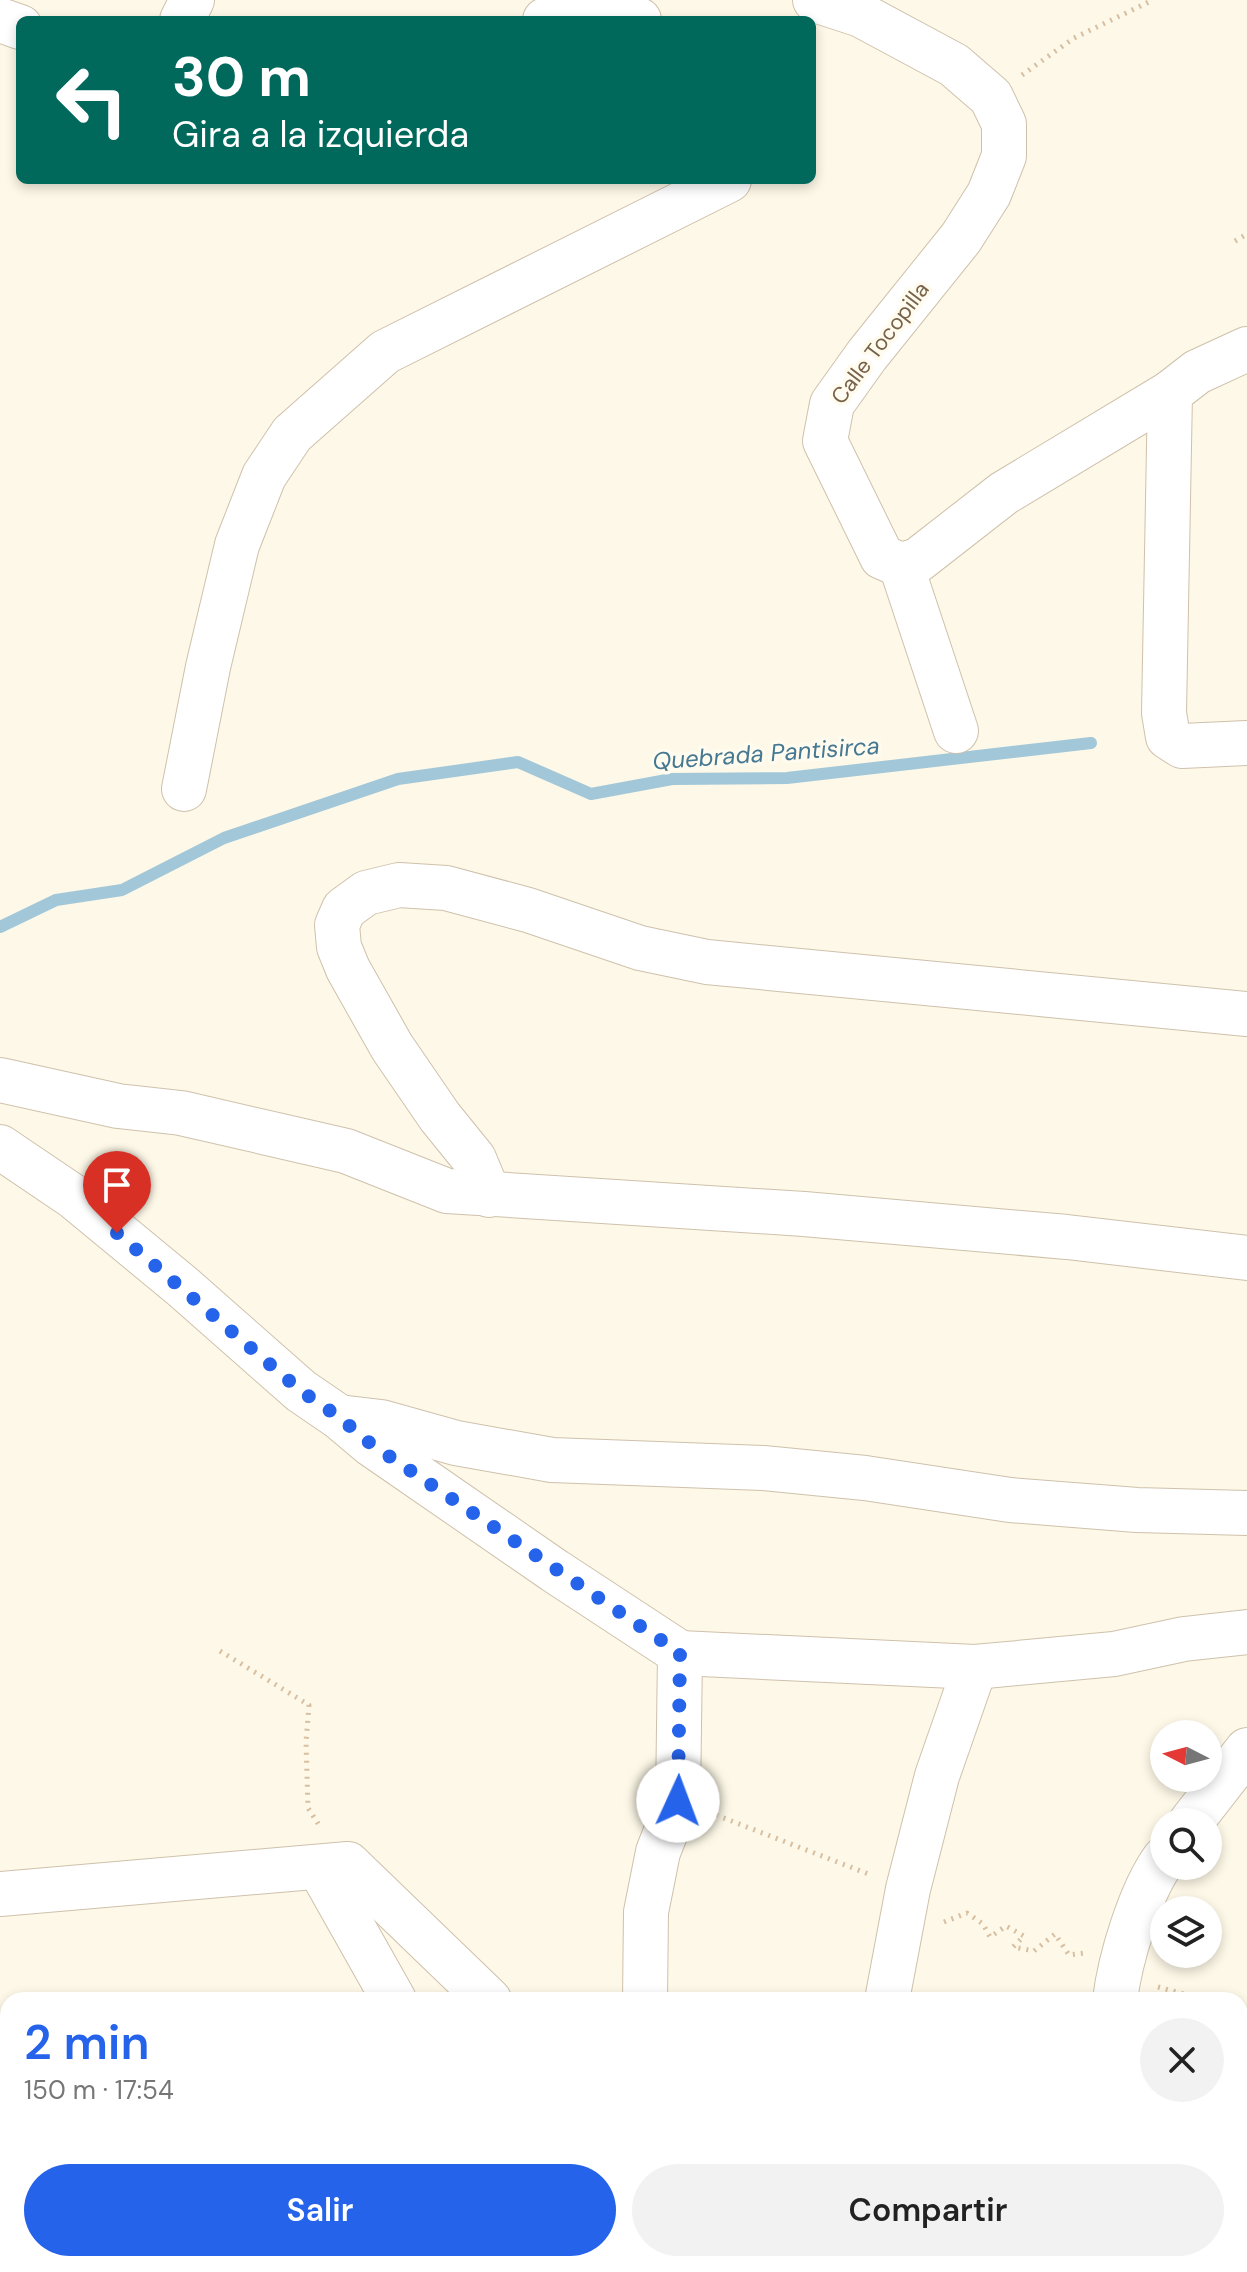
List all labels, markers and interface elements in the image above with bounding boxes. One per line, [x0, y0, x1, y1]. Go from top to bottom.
text: 30 m [172, 40, 311, 113]
icon: left [40, 48, 144, 152]
text: Gira a la izquierda [172, 111, 469, 158]
street label: Calle Tocopilla [825, 276, 935, 410]
water label: Quebrada Pantisirca [651, 730, 881, 776]
pin [83, 1151, 151, 1233]
icon: arrive [95, 1163, 139, 1207]
north arrow [1150, 1720, 1222, 1792]
map controls [1150, 1720, 1222, 1968]
position arrow [636, 1759, 720, 1843]
button: search [1150, 1808, 1222, 1880]
button: layers [1150, 1896, 1222, 1968]
text: 2 min [24, 2011, 150, 2074]
button: close [1140, 2018, 1224, 2102]
text: 150 m · 17:54 [24, 2073, 174, 2107]
button: Salir [24, 2164, 616, 2256]
button: Compartir [632, 2164, 1224, 2256]

